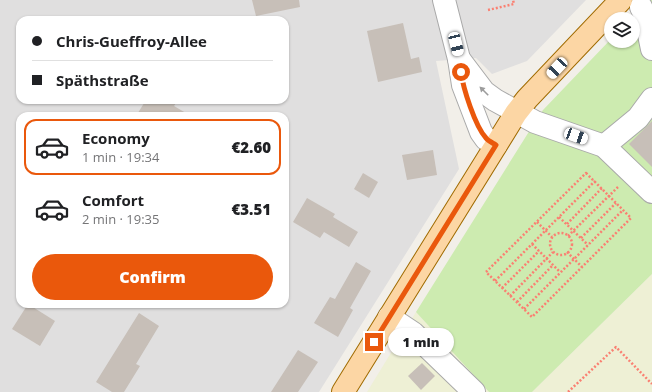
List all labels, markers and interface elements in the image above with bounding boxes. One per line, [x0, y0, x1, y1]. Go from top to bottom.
map controls [604, 12, 640, 48]
button: layers [604, 12, 640, 48]
text: Chris-Gueffroy-Allee [56, 31, 207, 51]
car [447, 31, 465, 57]
car [544, 55, 570, 81]
route start [452, 63, 470, 81]
text: Späthstraße [56, 70, 149, 90]
one-way arrow [479, 86, 489, 96]
car [563, 126, 589, 146]
text: Economy [82, 128, 150, 148]
icon: car [34, 129, 70, 165]
text: €2.60 [232, 137, 271, 157]
text: 1 min · 19:34 [82, 148, 159, 166]
text: Comfort [82, 190, 144, 210]
icon: car [34, 191, 70, 227]
text: €3.51 [232, 199, 271, 219]
text: 2 min · 19:35 [82, 210, 159, 228]
button: Confirm [32, 254, 273, 300]
callout: 1 min [388, 328, 454, 356]
route end [365, 333, 383, 351]
text: 1 min [403, 333, 439, 351]

